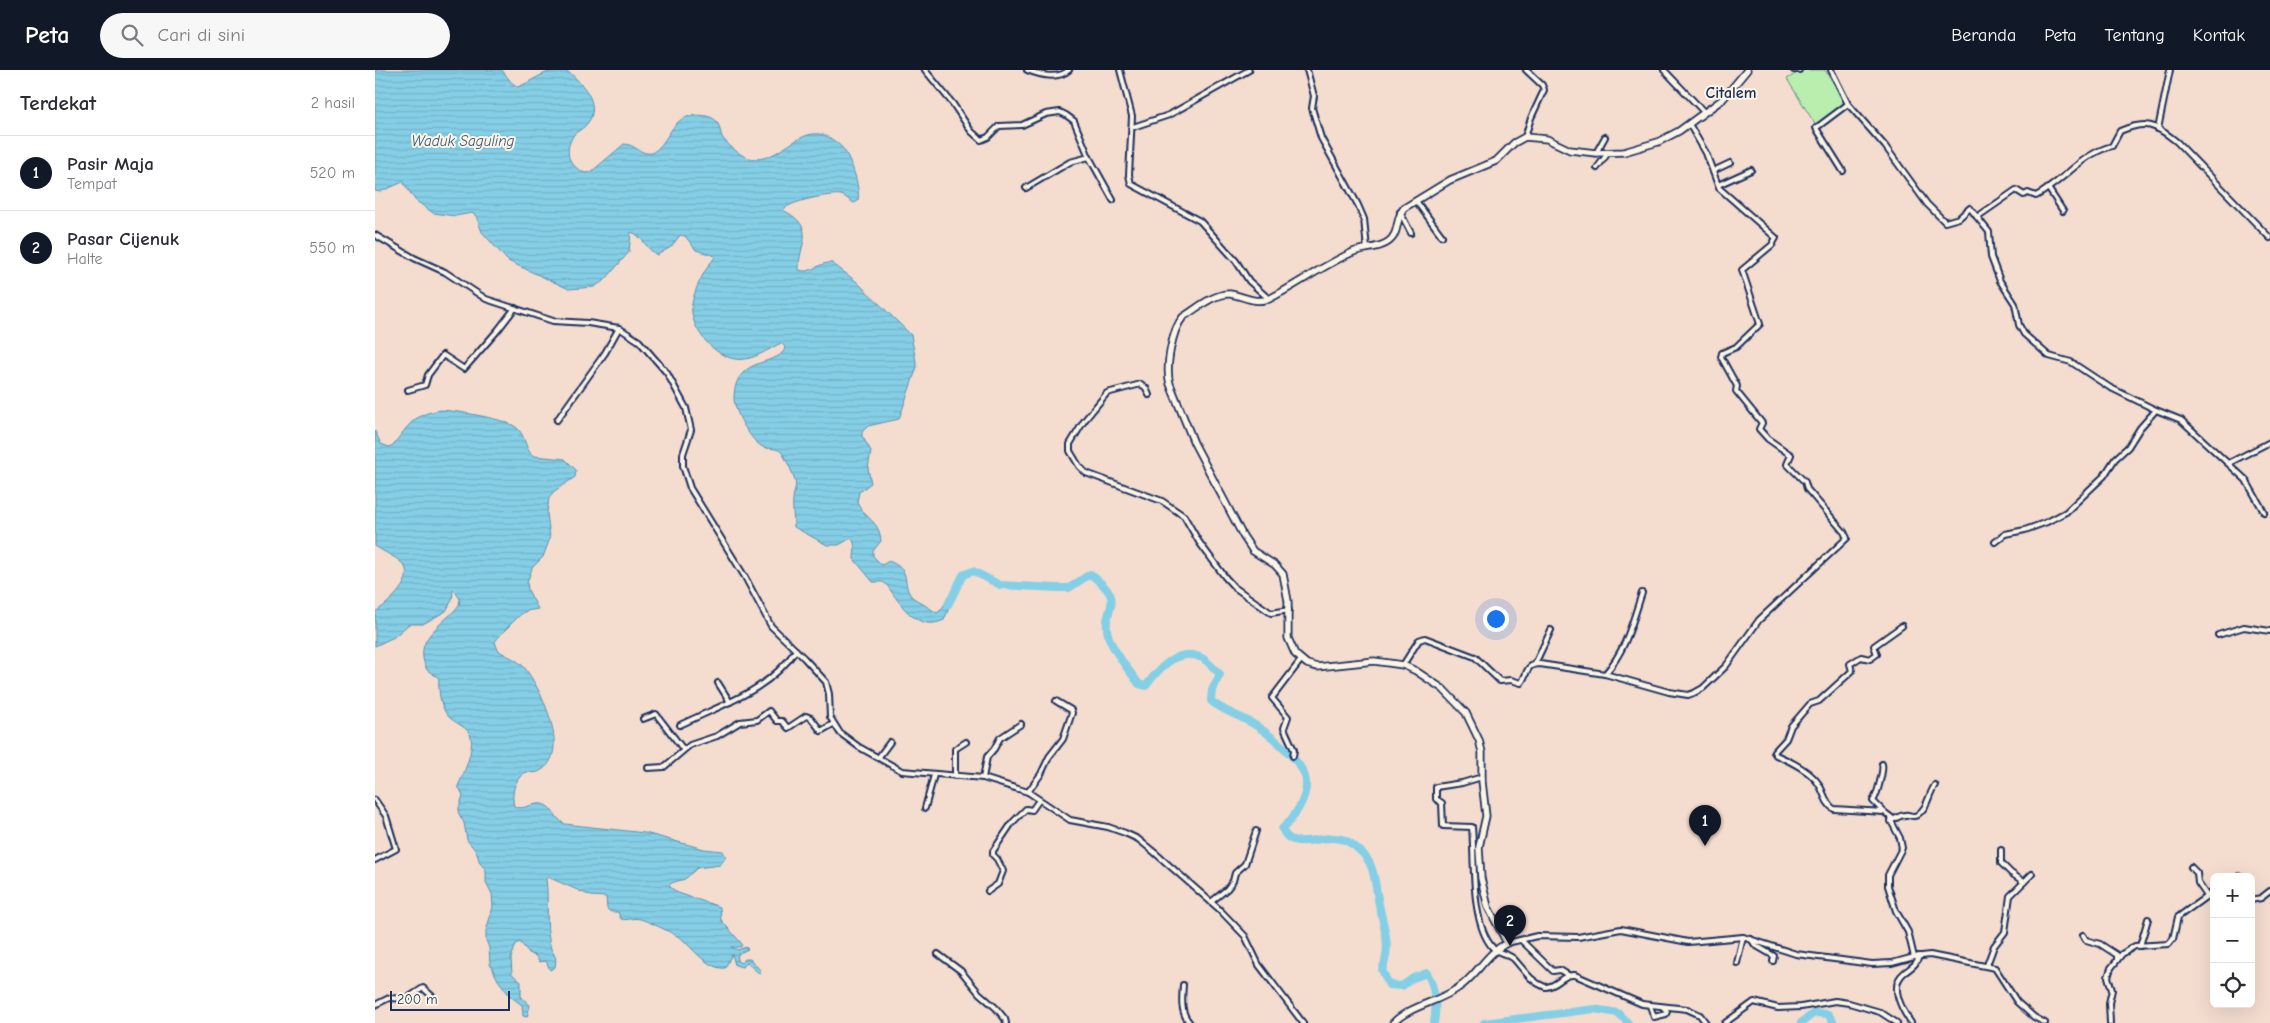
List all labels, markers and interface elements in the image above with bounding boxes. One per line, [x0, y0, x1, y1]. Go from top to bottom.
search box [100, 13, 450, 58]
text: Peta [25, 21, 70, 49]
icon: search [118, 21, 146, 49]
text: Cari di sini [158, 24, 245, 46]
text: Beranda [1951, 25, 2016, 46]
text: Peta [2044, 25, 2076, 46]
text: Tentang [2104, 25, 2165, 46]
text: Kontak [2193, 25, 2245, 46]
district label: Citalem [1706, 84, 1756, 102]
text: Terdekat [20, 91, 96, 115]
text: 2 hasil [311, 94, 355, 112]
water label: Waduk Saguling [412, 132, 515, 150]
text: Pasir Maja [67, 153, 154, 175]
text: 1 [33, 164, 39, 182]
text: 520 m [310, 164, 355, 182]
text: Tempat [67, 175, 117, 193]
text: Pasar Cijenuk [67, 228, 179, 250]
text: 2 [32, 239, 40, 257]
text: 550 m [309, 239, 355, 257]
text: Halte [67, 250, 102, 268]
your location [1483, 606, 1509, 632]
pin: 1 [1689, 805, 1721, 846]
map controls [2210, 873, 2255, 1008]
button: + [2210, 873, 2255, 918]
pin: 2 [1494, 905, 1526, 946]
button: − [2210, 918, 2255, 963]
button: locate [2210, 963, 2255, 1008]
scale bar [390, 988, 510, 1011]
text: 200 m [397, 991, 438, 1008]

